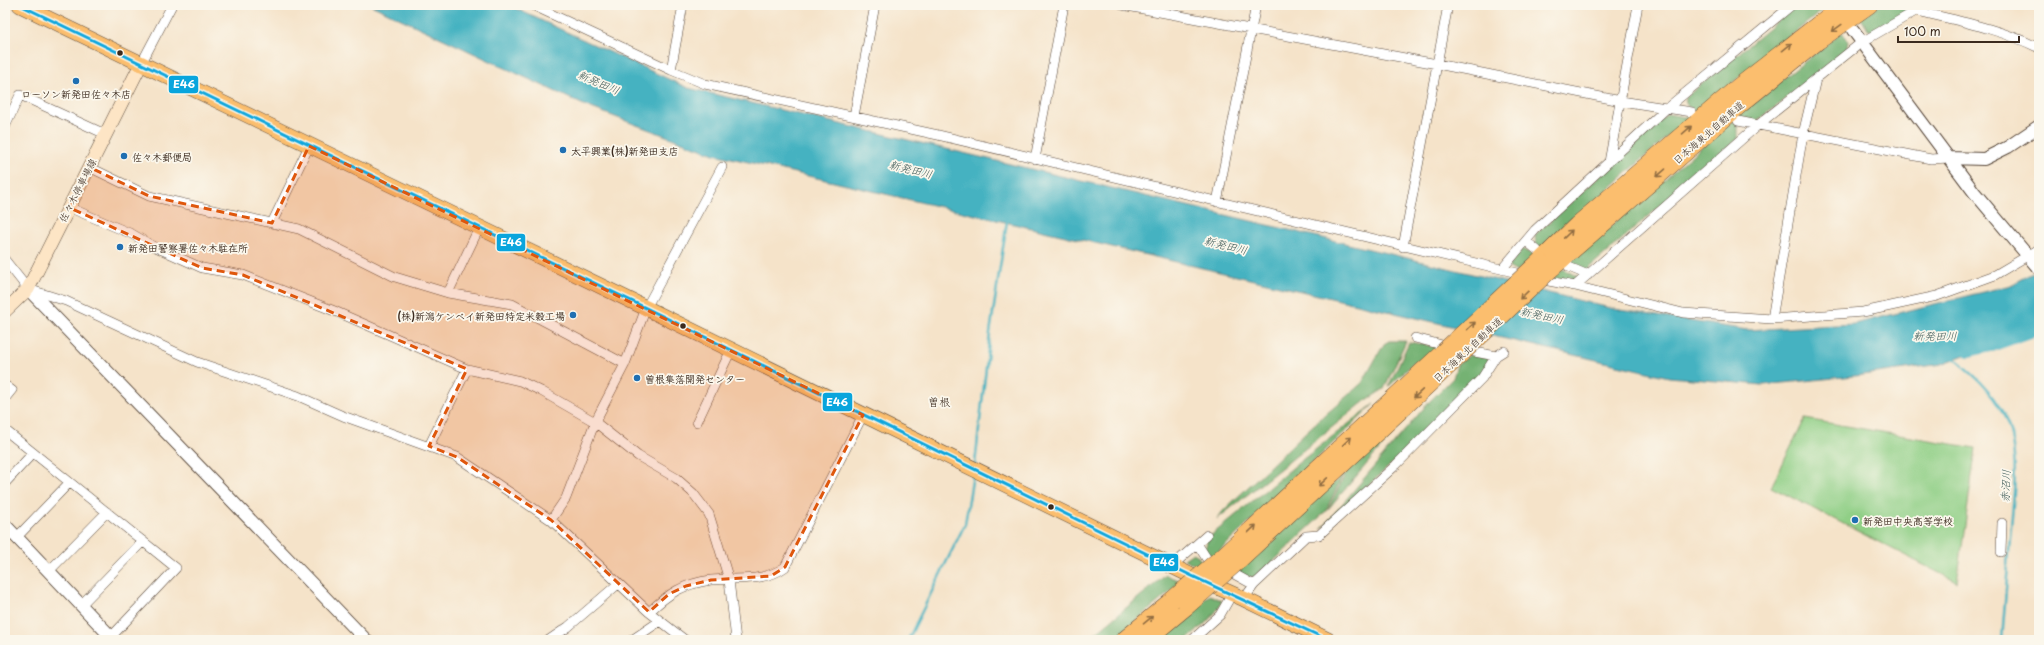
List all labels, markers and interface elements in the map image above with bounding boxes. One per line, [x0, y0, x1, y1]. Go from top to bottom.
scale bar [1898, 18, 2019, 44]
text: 100 m [1904, 22, 1941, 40]
one-way arrow [1832, 24, 1843, 32]
one-way arrow [1782, 43, 1793, 52]
unlabelled marker [115, 48, 125, 58]
water label: 新発田川 [575, 66, 623, 98]
line badge: E46 [168, 75, 199, 94]
text: E46 [173, 75, 195, 92]
marker: ローソン新発田佐々木店 [71, 76, 81, 86]
place label: ローソン新発田佐々木店 [21, 86, 131, 101]
street label: 日本海東北自動車道 [1669, 97, 1747, 167]
one-way arrow [1682, 126, 1693, 135]
place label: 太平興業(株)新発田支店 [571, 143, 679, 158]
marker: 太平興業(株)新発田支店 [558, 145, 568, 155]
place label: 佐々木郵便局 [132, 149, 192, 164]
marker: 佐々木郵便局 [119, 151, 129, 161]
street label: 佐々木停車場線 [54, 155, 100, 225]
water label: 新発田川 [888, 155, 934, 183]
one-way arrow [1656, 168, 1666, 177]
one-way arrow [1563, 229, 1573, 239]
water label: 新発田川 [1203, 231, 1249, 259]
line badge: E46 [496, 233, 526, 252]
text: E46 [500, 233, 522, 250]
place label: 新発田警察署佐々木駐在所 [128, 240, 248, 255]
marker: 新発田警察署佐々木駐在所 [115, 242, 125, 252]
one-way arrow [1519, 290, 1529, 300]
water label: 新発田川 [1519, 302, 1565, 328]
place label: (株)新潟ケンベイ新発田特定米穀工場 [397, 308, 565, 323]
marker: (株)新潟ケンベイ新発田特定米穀工場 [568, 310, 578, 320]
street label: 日本海東北自動車道 [1429, 313, 1505, 385]
unlabelled marker [678, 321, 688, 331]
one-way arrow [1465, 322, 1475, 331]
water label: 新発田川 [1913, 327, 1957, 344]
place label: 曽根集落開発センター [645, 371, 745, 386]
marker: 曽根集落開発センター [632, 373, 642, 383]
one-way arrow [1413, 389, 1423, 399]
line badge: E46 [822, 392, 853, 412]
text: E46 [826, 393, 848, 410]
district label: 曽根 [928, 393, 951, 410]
one-way arrow [1342, 436, 1352, 446]
water label: 赤沼川 [1996, 469, 2014, 503]
one-way arrow [1318, 478, 1328, 487]
unlabelled marker [1046, 502, 1056, 512]
place label: 新発田中央高等学校 [1863, 513, 1953, 528]
marker: 新発田中央高等学校 [1850, 515, 1860, 525]
one-way arrow [1246, 525, 1256, 534]
line badge: E46 [1149, 553, 1179, 572]
text: E46 [1153, 553, 1175, 570]
one-way arrow [1143, 616, 1153, 625]

